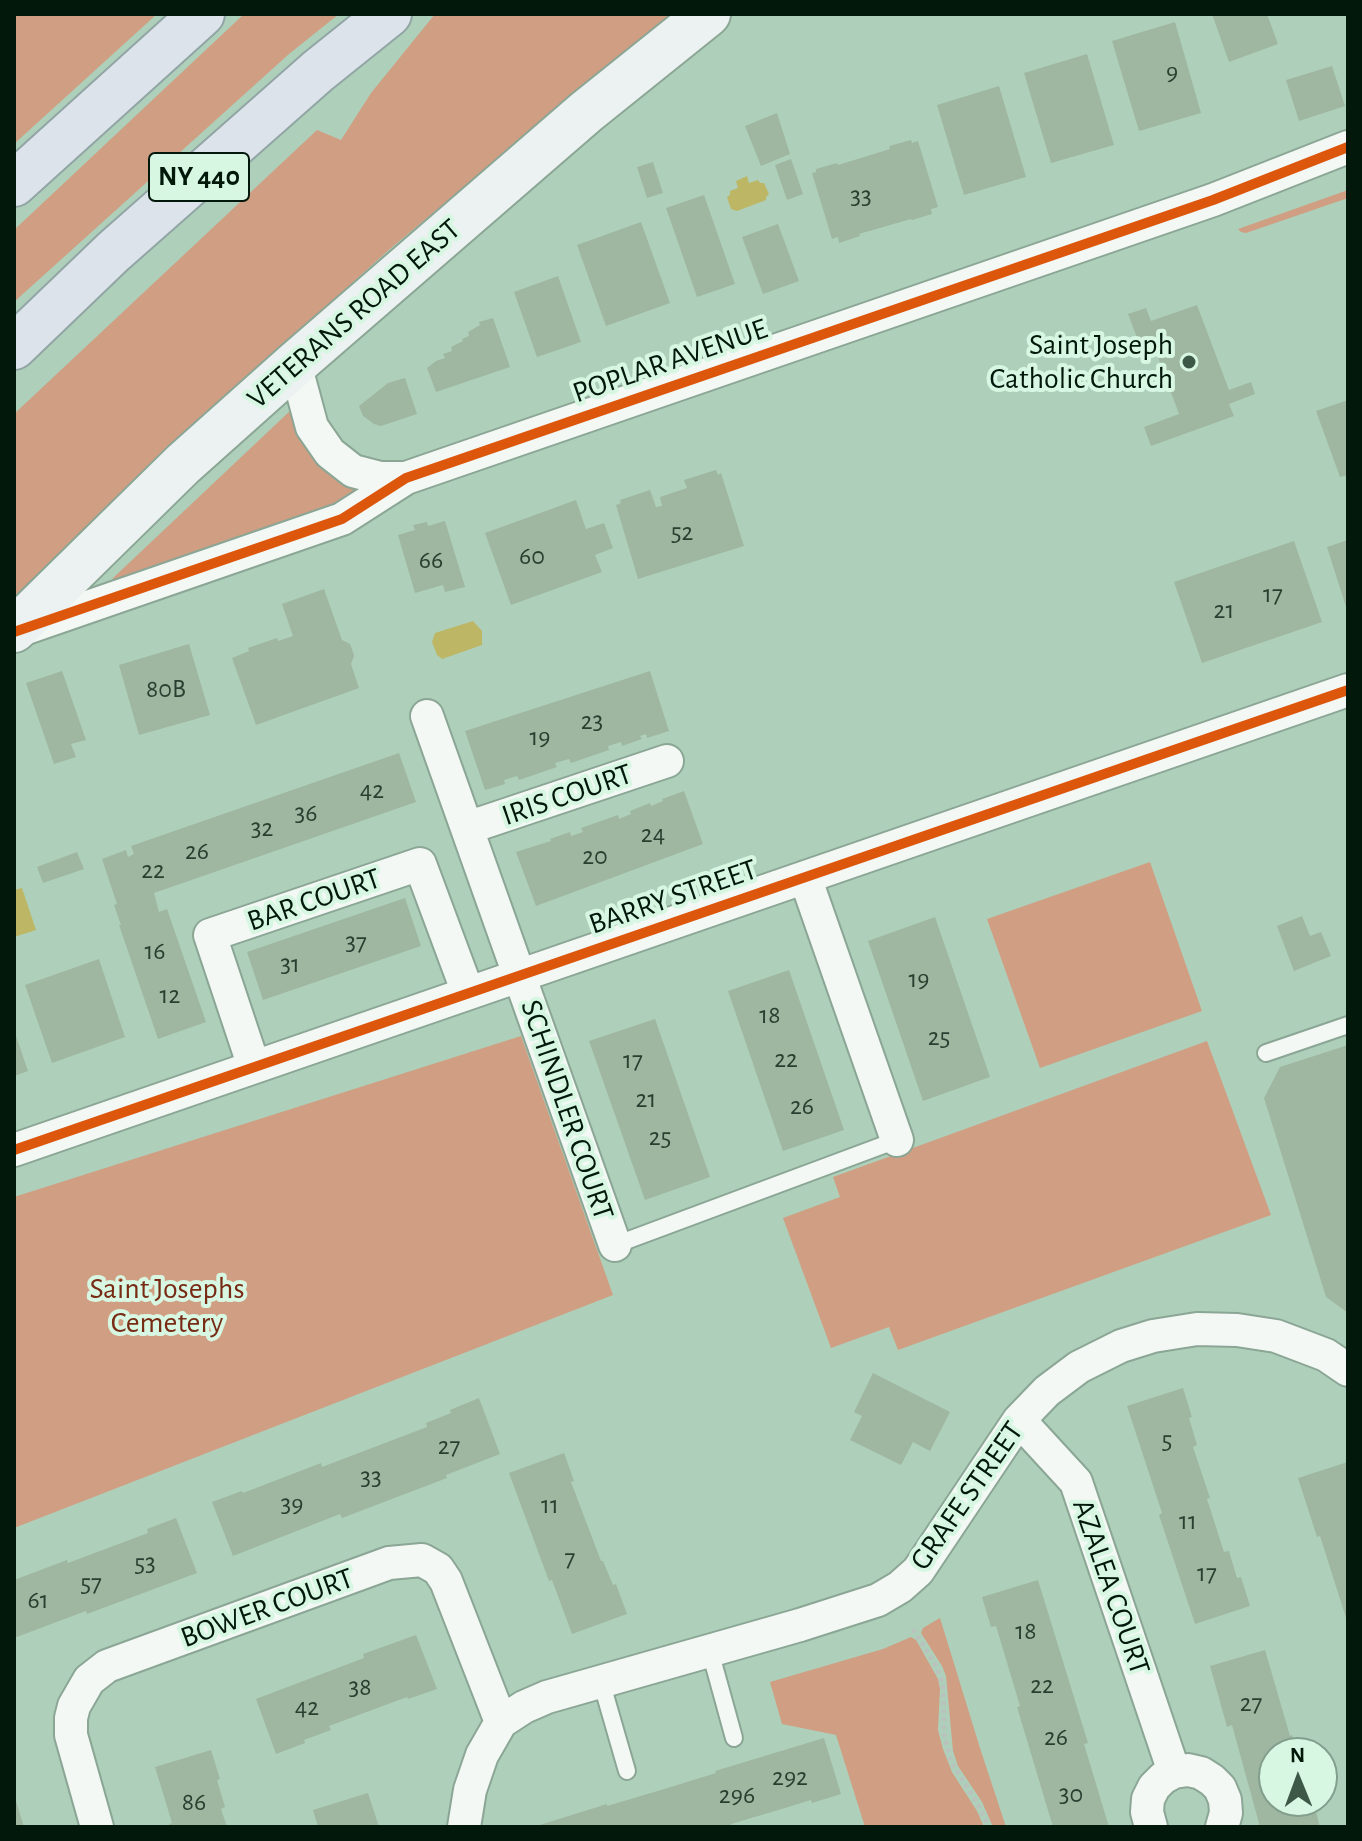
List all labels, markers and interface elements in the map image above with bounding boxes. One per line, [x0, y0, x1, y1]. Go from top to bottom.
house number: 9 [1166, 56, 1178, 88]
road number: NY 440 [149, 153, 249, 201]
house number: 33 [850, 180, 872, 212]
street label: VETERANS ROAD EAST [240, 212, 468, 416]
street label: POPLAR AVENUE [568, 311, 772, 411]
place label: Saint Joseph Catholic Church [989, 327, 1173, 398]
marker: Saint Joseph Catholic Church [1180, 353, 1198, 371]
house number: 52 [671, 516, 693, 548]
house number: 60 [519, 540, 545, 572]
house number: 66 [419, 544, 443, 576]
house number: 17 [1263, 578, 1283, 610]
house number: 21 [1214, 594, 1234, 626]
house number: 80B [146, 673, 186, 705]
house number: 23 [581, 705, 603, 737]
house number: 19 [529, 721, 551, 753]
street label: IRIS COURT [497, 756, 637, 834]
house number: 42 [360, 774, 384, 806]
house number: 36 [295, 797, 317, 829]
house number: 32 [251, 812, 273, 844]
house number: 24 [641, 818, 665, 850]
house number: 26 [185, 835, 209, 867]
house number: 20 [582, 840, 608, 872]
street label: BARRY STREET [584, 851, 762, 943]
house number: 22 [141, 854, 165, 886]
street label: BAR COURT [243, 860, 385, 940]
house number: 37 [345, 926, 367, 958]
house number: 16 [144, 935, 166, 967]
house number: 31 [280, 948, 300, 980]
house number: 19 [908, 963, 930, 995]
house number: 12 [160, 979, 180, 1011]
street label: SCHINDLER COURT [512, 995, 622, 1225]
house number: 18 [759, 999, 781, 1031]
house number: 25 [928, 1021, 950, 1053]
house number: 22 [774, 1043, 798, 1075]
house number: 17 [623, 1044, 643, 1076]
house number: 21 [636, 1083, 656, 1115]
house number: 26 [790, 1090, 814, 1122]
house number: 25 [649, 1121, 671, 1153]
park label: Saint Josephs Cemetery [89, 1271, 245, 1342]
street label: GRAFE STREET [903, 1415, 1031, 1577]
house number: 5 [1162, 1424, 1172, 1456]
house number: 27 [438, 1430, 460, 1462]
house number: 33 [360, 1461, 382, 1493]
house number: 39 [281, 1488, 303, 1520]
house number: 11 [541, 1489, 559, 1521]
street label: AZALEA COURT [1064, 1494, 1158, 1680]
house number: 11 [1179, 1505, 1197, 1537]
house number: 7 [565, 1542, 575, 1574]
house number: 53 [134, 1547, 156, 1579]
house number: 17 [1197, 1557, 1217, 1589]
street label: BOWER COURT [176, 1560, 358, 1656]
house number: 57 [80, 1567, 102, 1599]
house number: 61 [27, 1584, 49, 1616]
house number: 18 [1015, 1615, 1037, 1647]
house number: 22 [1030, 1669, 1054, 1701]
house number: 38 [348, 1671, 372, 1703]
house number: 27 [1240, 1687, 1262, 1719]
house number: 42 [295, 1691, 319, 1723]
house number: 26 [1044, 1721, 1068, 1753]
north arrow [1258, 1737, 1338, 1817]
text: N [1290, 1744, 1305, 1766]
house number: 292 [772, 1761, 808, 1793]
house number: 30 [1059, 1778, 1083, 1810]
house number: 296 [719, 1779, 755, 1811]
house number: 86 [182, 1786, 206, 1818]

